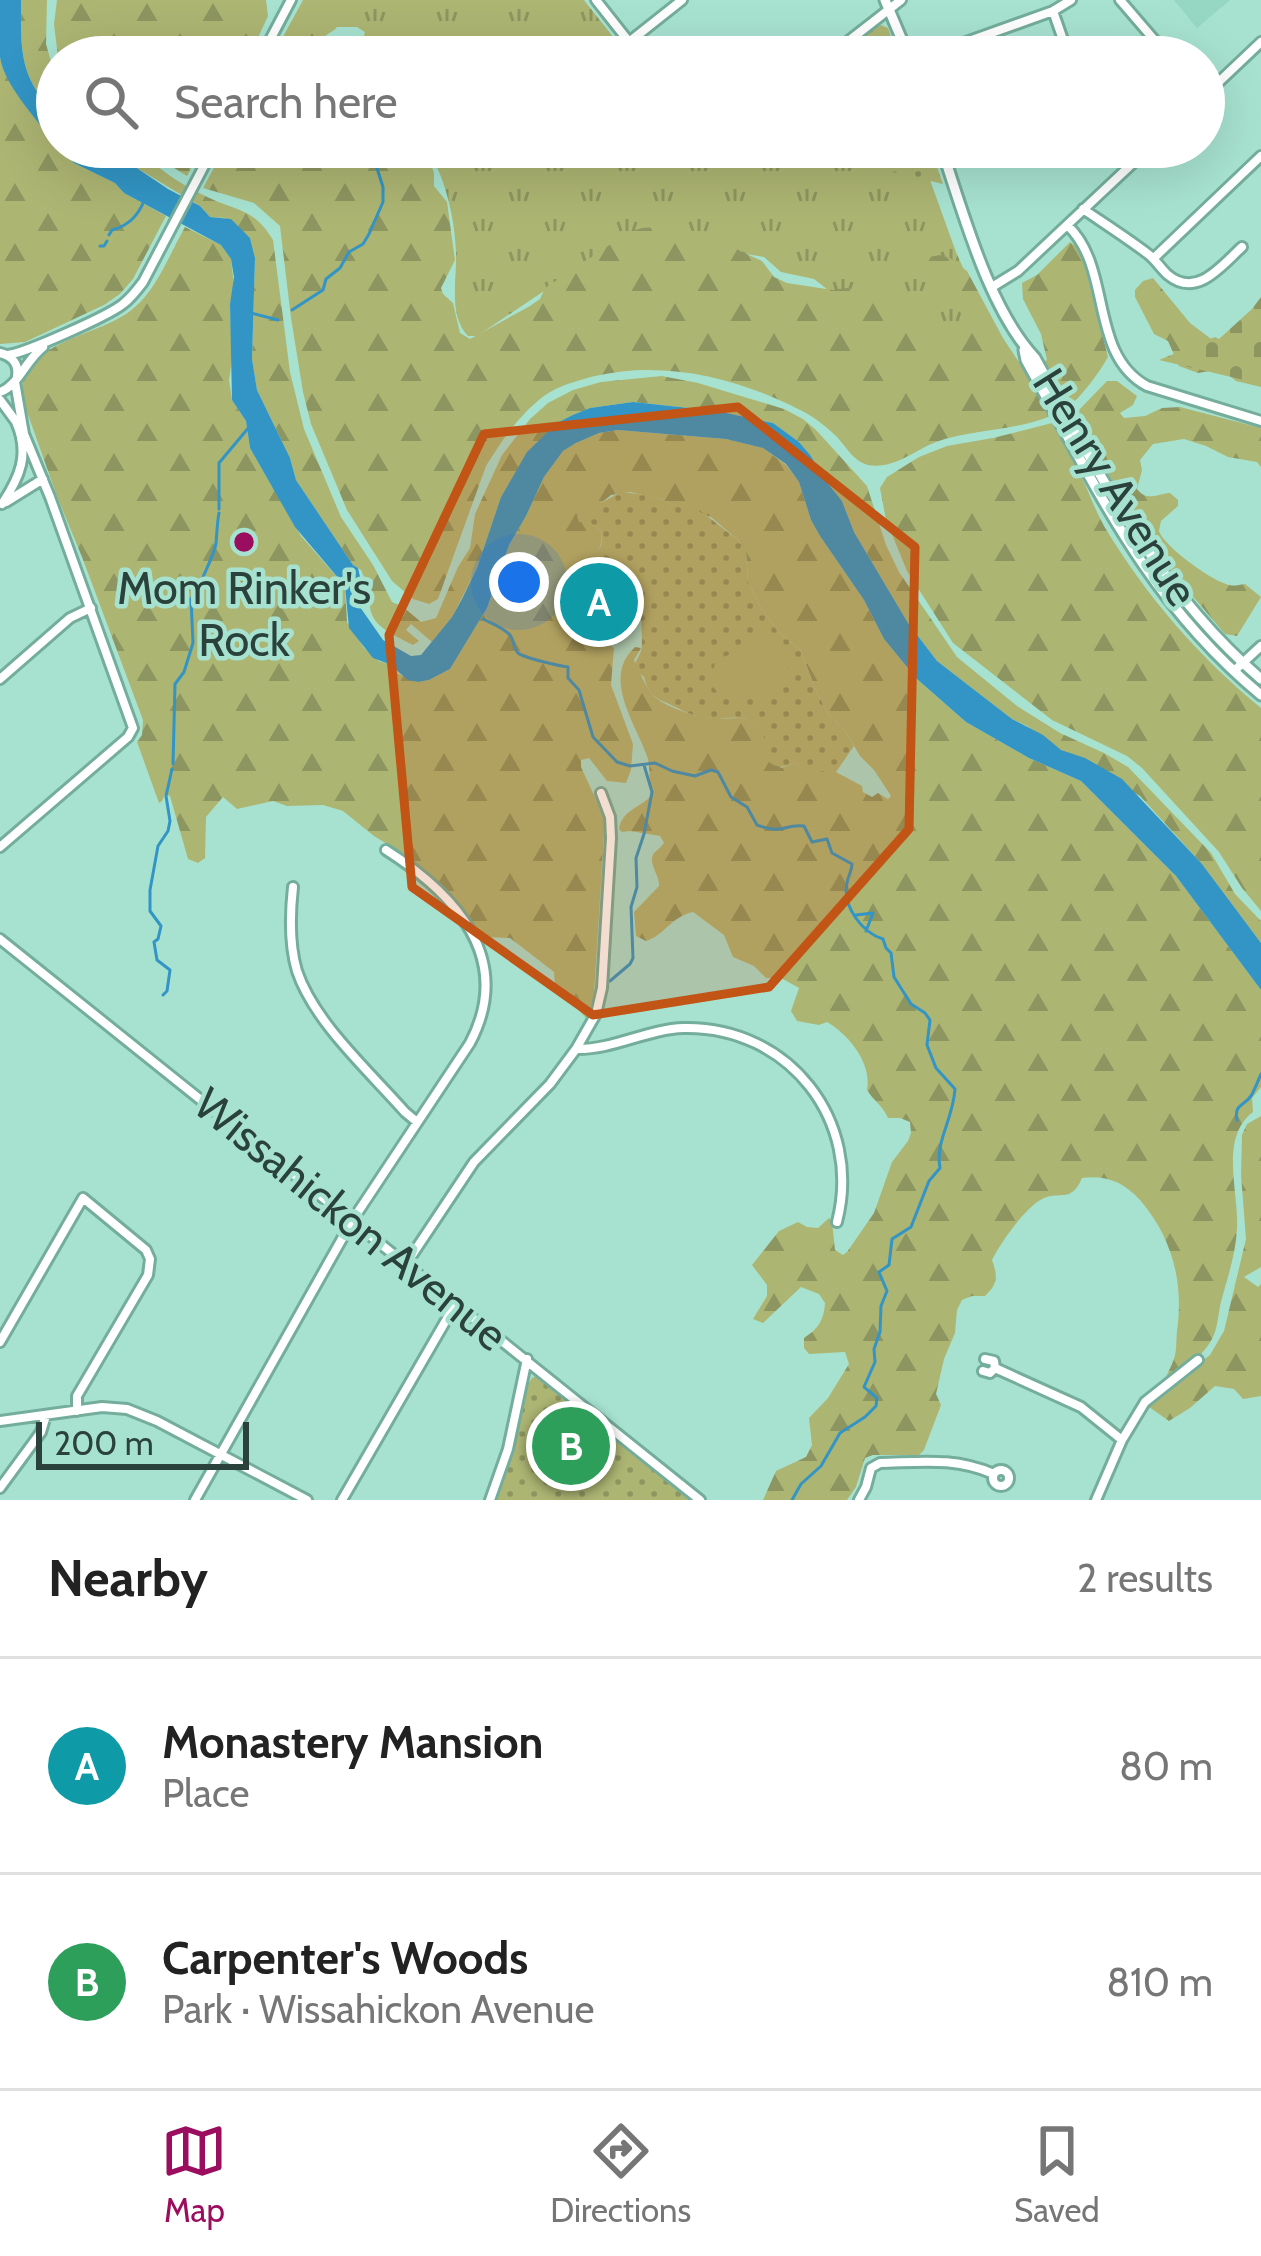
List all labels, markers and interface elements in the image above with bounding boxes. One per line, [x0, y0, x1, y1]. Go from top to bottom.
search box [36, 36, 1225, 168]
icon: search [78, 69, 144, 135]
text: Search here [174, 75, 398, 129]
street label: Henry Avenue [1022, 359, 1210, 615]
marker: Mom Rinker's Rock [231, 529, 257, 555]
your location [489, 552, 549, 612]
pin: A [560, 557, 638, 647]
place label: Mom Rinker's Rock [117, 561, 371, 667]
street label: Wissahickon Avenue [184, 1076, 518, 1362]
pin: B [532, 1401, 610, 1491]
scale bar [36, 1416, 249, 1469]
text: 200 m [54, 1423, 154, 1463]
text: Nearby [48, 1547, 208, 1609]
text: 2 results [1077, 1554, 1213, 1602]
text: Monastery Mansion [162, 1715, 543, 1769]
text: A [75, 1742, 99, 1790]
text: 80 m [1119, 1742, 1213, 1790]
text: Place [162, 1769, 249, 1817]
text: Carpenter's Woods [162, 1931, 528, 1985]
text: B [75, 1958, 99, 2006]
text: 810 m [1106, 1958, 1213, 2006]
text: Park · Wissahickon Avenue [162, 1985, 595, 2033]
tab: Map [161, 2118, 227, 2230]
tab: Directions [550, 2118, 691, 2230]
tab: Saved [1014, 2118, 1100, 2230]

